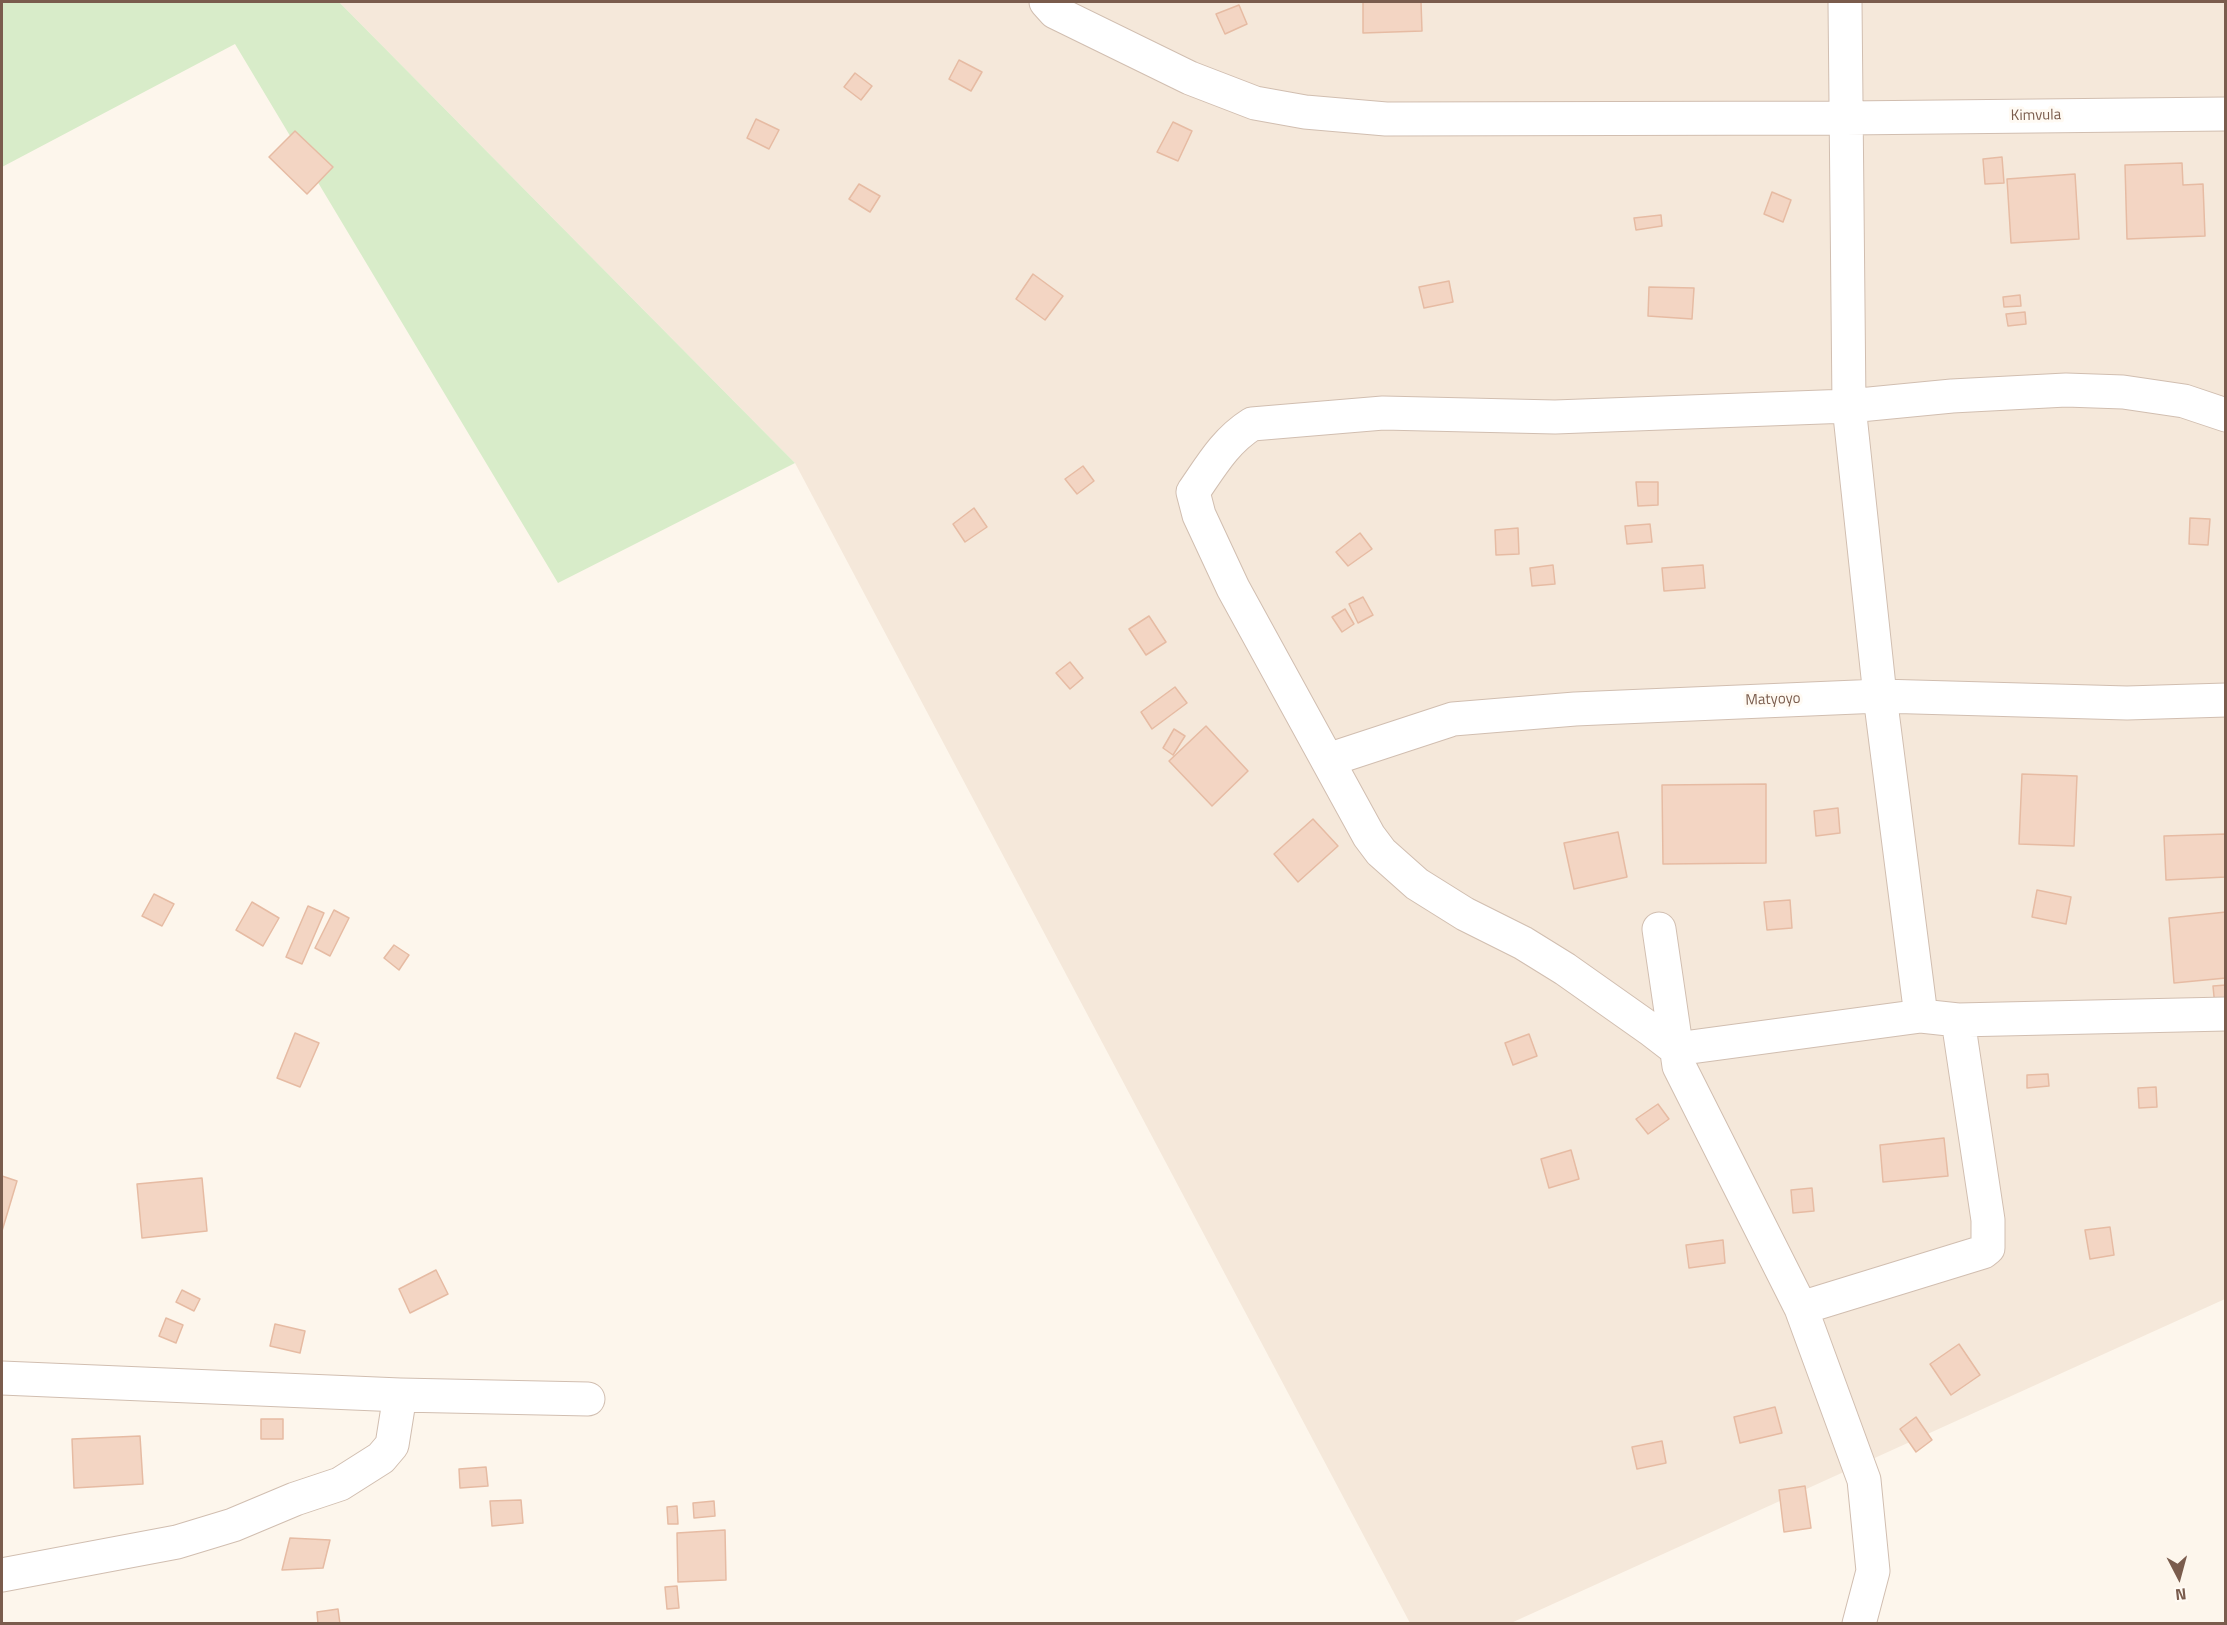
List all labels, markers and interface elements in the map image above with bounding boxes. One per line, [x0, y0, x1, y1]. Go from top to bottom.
street label: Kimvula [2011, 107, 2061, 125]
street label: Matyoyo [1745, 690, 1801, 710]
north arrow [2149, 1547, 2209, 1607]
text: N [2174, 1582, 2188, 1607]

